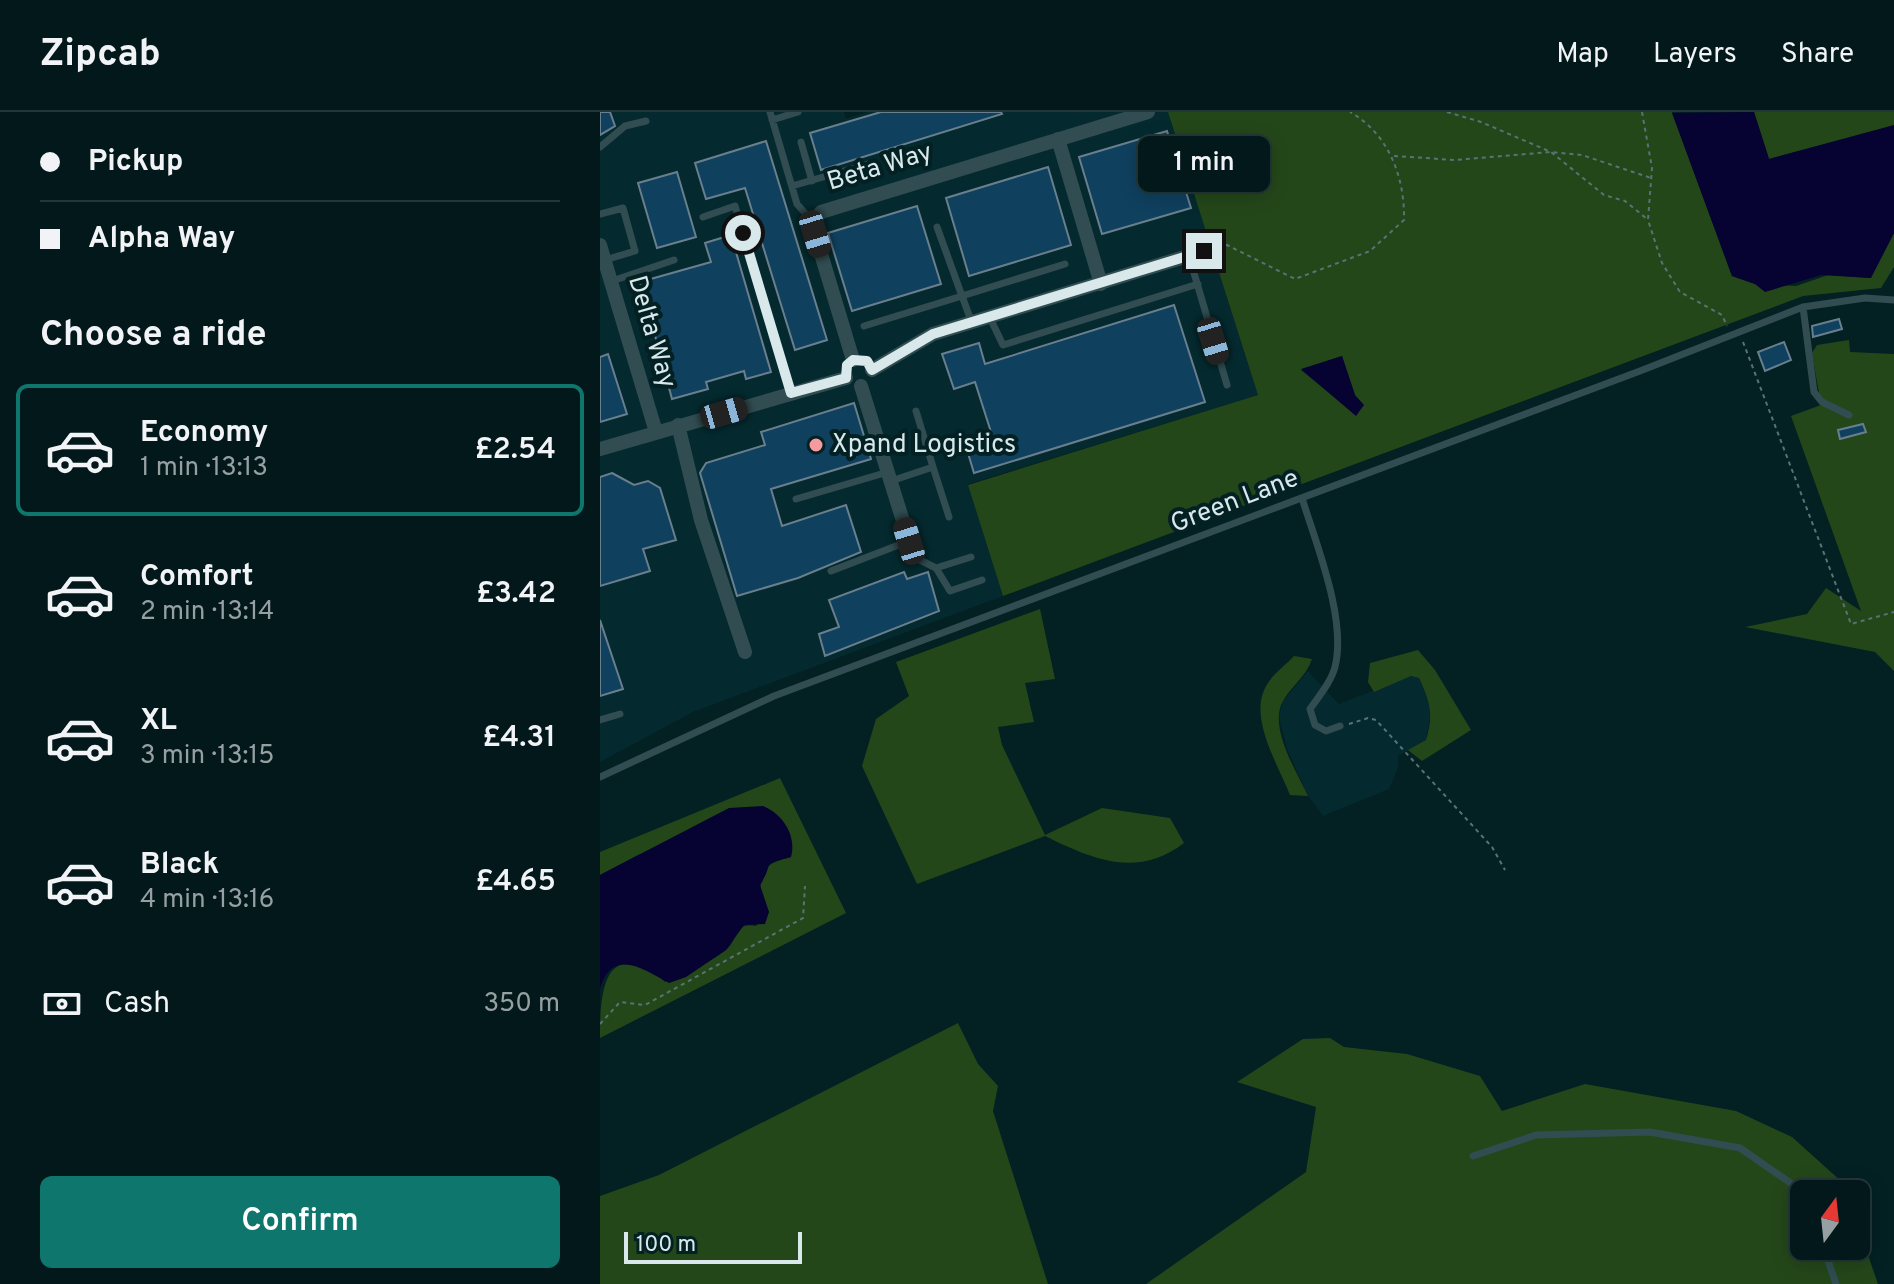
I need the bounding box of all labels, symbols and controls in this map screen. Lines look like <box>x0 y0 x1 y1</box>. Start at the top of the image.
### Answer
text: Zipcab <box>40 31 161 80</box>
text: Map <box>1556 37 1609 73</box>
text: Layers <box>1653 37 1737 73</box>
text: Share <box>1781 37 1854 73</box>
callout: 1 min <box>1138 135 1270 191</box>
street label: Beta Way <box>823 136 937 200</box>
text: Pickup <box>88 144 183 181</box>
text: 1 min <box>1173 147 1235 180</box>
car <box>797 208 833 260</box>
route start <box>725 215 761 251</box>
text: Alpha Way <box>88 221 235 258</box>
route end <box>1186 233 1222 269</box>
street label: Delta Way <box>619 272 683 392</box>
text: Choose a ride <box>40 313 266 359</box>
car <box>1195 315 1231 367</box>
car <box>698 395 750 431</box>
icon: car <box>44 414 116 486</box>
text: Economy <box>140 415 268 452</box>
place label: Xpand Logistics <box>832 429 1016 462</box>
text: £2.54 <box>474 432 556 469</box>
marker: Xpand Logistics <box>807 436 825 454</box>
text: 1 min · 13:13 <box>140 452 268 485</box>
street label: Green Lane <box>1166 463 1304 541</box>
car <box>891 515 927 567</box>
icon: car <box>44 558 116 630</box>
text: Comfort <box>140 559 253 596</box>
text: £3.42 <box>476 576 556 613</box>
text: 2 min · 13:14 <box>140 596 274 629</box>
icon: car <box>44 702 116 774</box>
text: XL <box>140 703 177 740</box>
text: £4.31 <box>482 720 556 757</box>
text: 3 min · 13:15 <box>140 740 274 773</box>
icon: car <box>44 846 116 918</box>
text: Black <box>140 847 219 884</box>
text: £4.65 <box>475 864 556 901</box>
text: 4 min · 13:16 <box>140 884 274 917</box>
icon: cash <box>40 982 84 1026</box>
text: Cash <box>104 986 170 1023</box>
text: 350 m <box>483 988 560 1021</box>
button: Confirm <box>40 1176 560 1268</box>
north arrow <box>1790 1180 1870 1260</box>
map controls <box>1790 1180 1870 1260</box>
scale bar <box>624 1228 802 1264</box>
text: 100 m <box>636 1232 696 1259</box>

